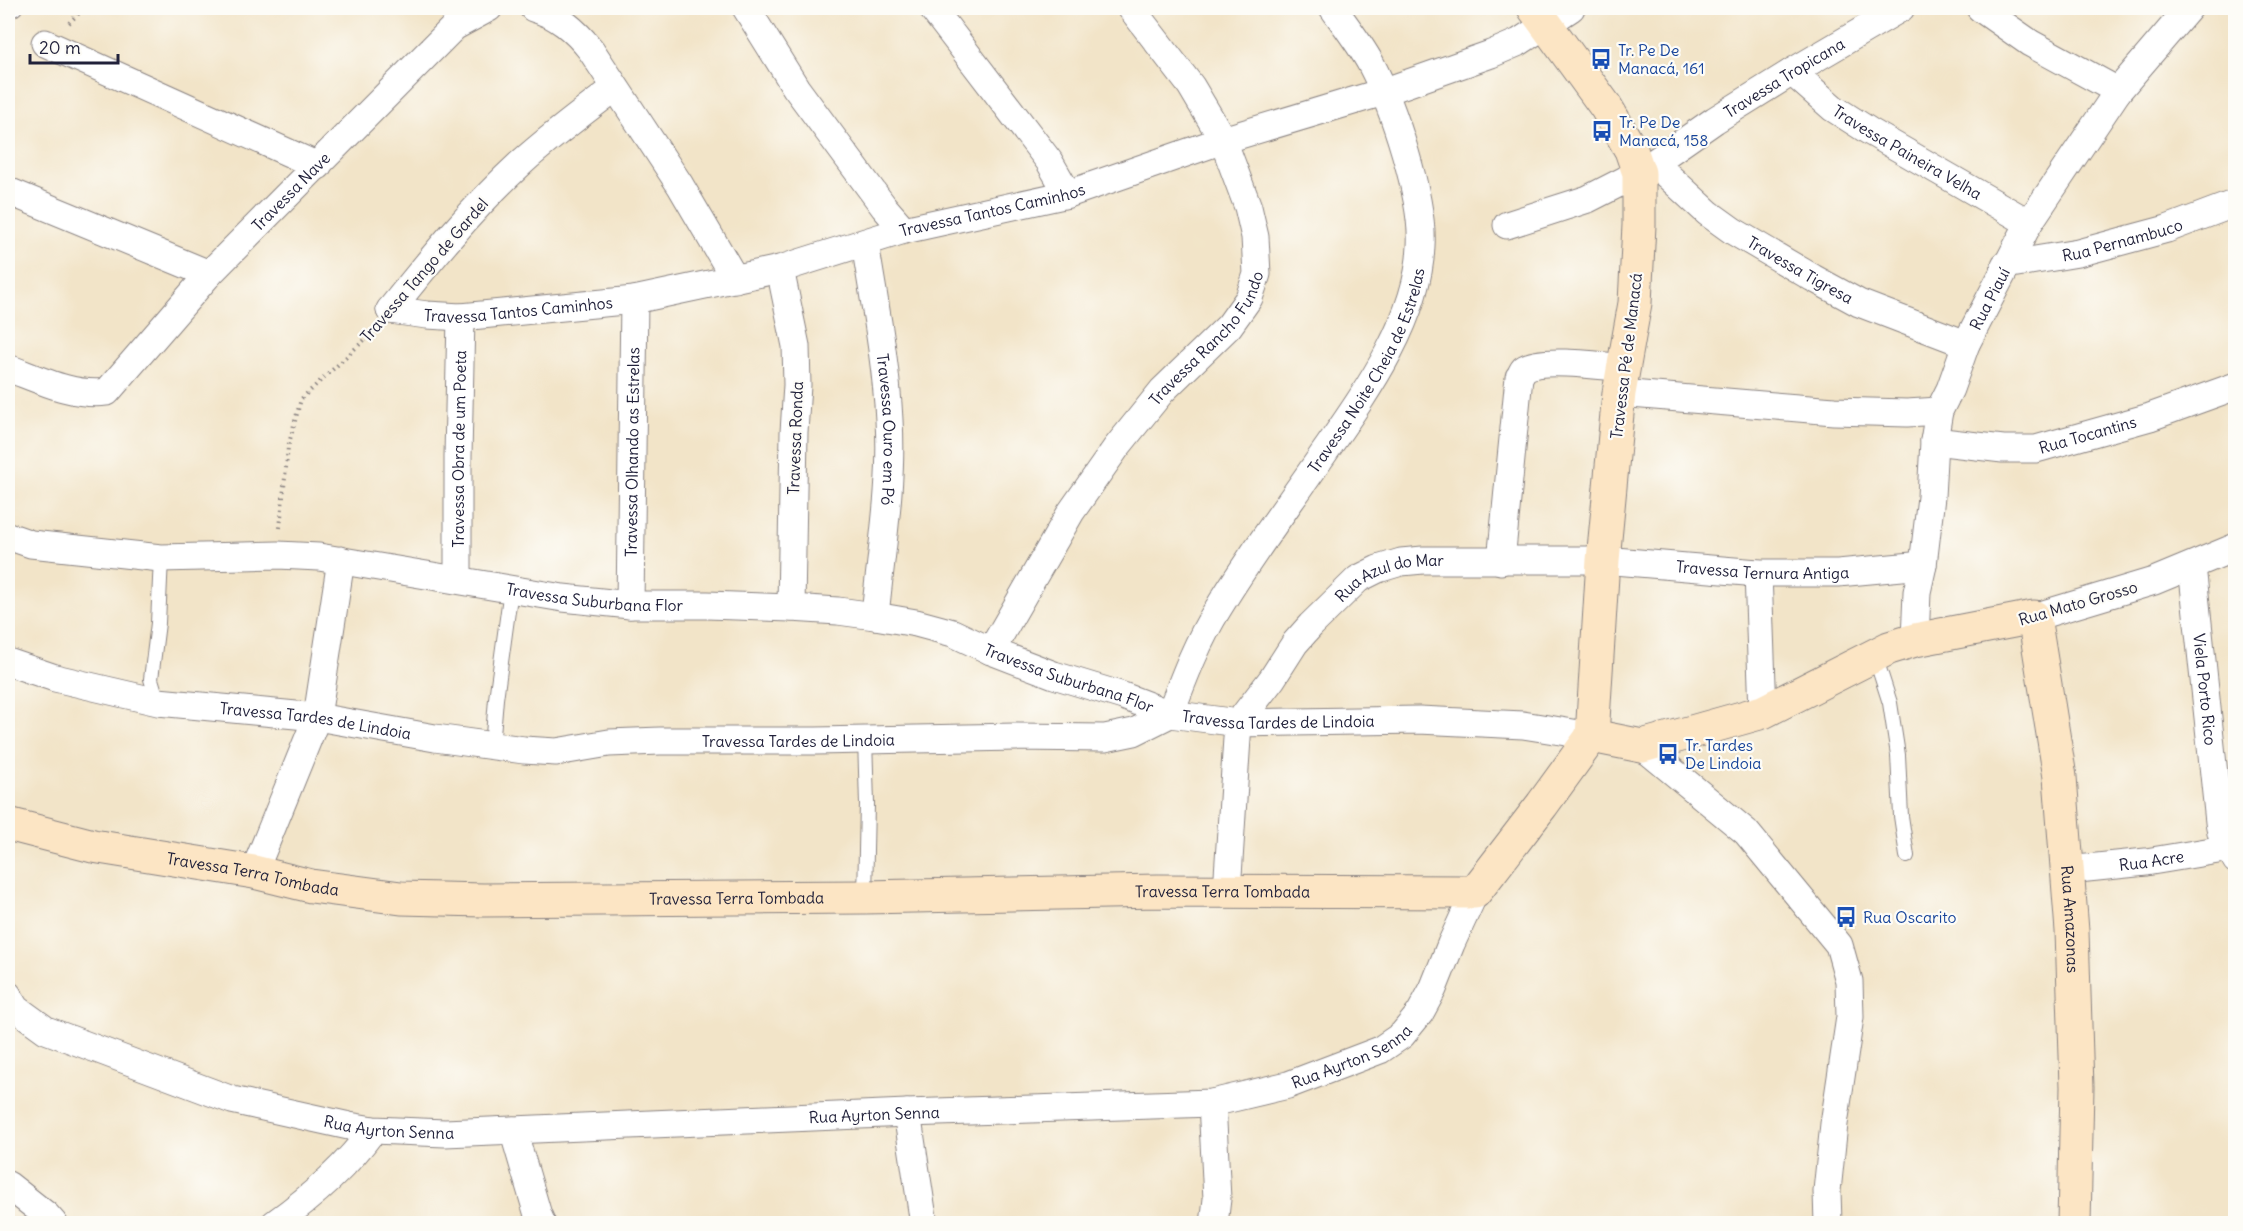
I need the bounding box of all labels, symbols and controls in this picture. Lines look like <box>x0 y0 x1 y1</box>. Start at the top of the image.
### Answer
scale bar <box>30 27 118 65</box>
street label: Travessa Tropicana <box>1720 33 1848 122</box>
text: 20 m <box>39 36 81 59</box>
place label: Tr. Pe De Manacá, 161 <box>1618 40 1705 78</box>
bus stop icon: Tr. Pe De Manacá, 161 <box>1589 47 1613 71</box>
street label: Travessa Paineira Velha <box>1829 100 1985 204</box>
place label: Tr. Pe De Manacá, 158 <box>1619 112 1708 150</box>
bus stop icon: Tr. Pe De Manacá, 158 <box>1590 119 1614 143</box>
street label: Travessa Nave <box>247 148 334 235</box>
street label: Travessa Tantos Caminhos <box>897 179 1088 241</box>
street label: Travessa Tango de Gardel <box>356 194 492 346</box>
street label: Rua Pernambuco <box>2061 214 2185 265</box>
street label: Travessa Tigresa <box>1744 232 1857 308</box>
street label: Rua Piauí <box>1965 264 2014 333</box>
street label: Travessa Noite Cheia de Estrelas <box>1303 266 1429 477</box>
street label: Travessa Rancho Fundo <box>1145 268 1267 409</box>
street label: Travessa Pé de Manacá <box>1606 272 1646 440</box>
street label: Travessa Tantos Caminhos <box>423 292 614 327</box>
street label: Travessa Olhando as Estrelas <box>621 347 643 557</box>
street label: Travessa Obra de um Poeta <box>448 350 470 548</box>
street label: Travessa Ouro em Pó <box>873 352 900 506</box>
street label: Travessa Ronda <box>783 381 807 495</box>
street label: Rua Tocantins <box>2036 411 2139 458</box>
street label: Rua Azul do Mar <box>1331 550 1444 606</box>
street label: Travessa Ternura Antiga <box>1675 556 1850 583</box>
street label: Rua Mato Grosso <box>2016 576 2140 630</box>
street label: Travessa Suburbana Flor <box>504 579 684 615</box>
street label: Viela Porto Rico <box>2189 632 2221 746</box>
street label: Travessa Suburbana Flor <box>981 639 1157 717</box>
street label: Travessa Tardes de Lindoia <box>219 698 413 744</box>
street label: Travessa Tardes de Lindoia <box>1181 706 1375 733</box>
street label: Travessa Tardes de Lindoia <box>702 729 895 751</box>
place label: Tr. Tardes De Lindoia <box>1685 735 1761 773</box>
bus stop icon: Tr. Tardes De Lindoia <box>1656 742 1680 766</box>
street label: Rua Acre <box>2118 846 2185 875</box>
street label: Travessa Terra Tombada <box>165 848 340 900</box>
street label: Rua Amazonas <box>2057 864 2083 973</box>
street label: Travessa Terra Tombada <box>1135 881 1310 901</box>
street label: Travessa Terra Tombada <box>649 887 824 909</box>
bus stop icon: Rua Oscarito <box>1834 905 1858 929</box>
place label: Rua Oscarito <box>1863 907 1957 927</box>
street label: Rua Ayrton Senna <box>1289 1021 1416 1093</box>
street label: Rua Ayrton Senna <box>808 1102 940 1127</box>
street label: Rua Ayrton Senna <box>322 1111 454 1143</box>

